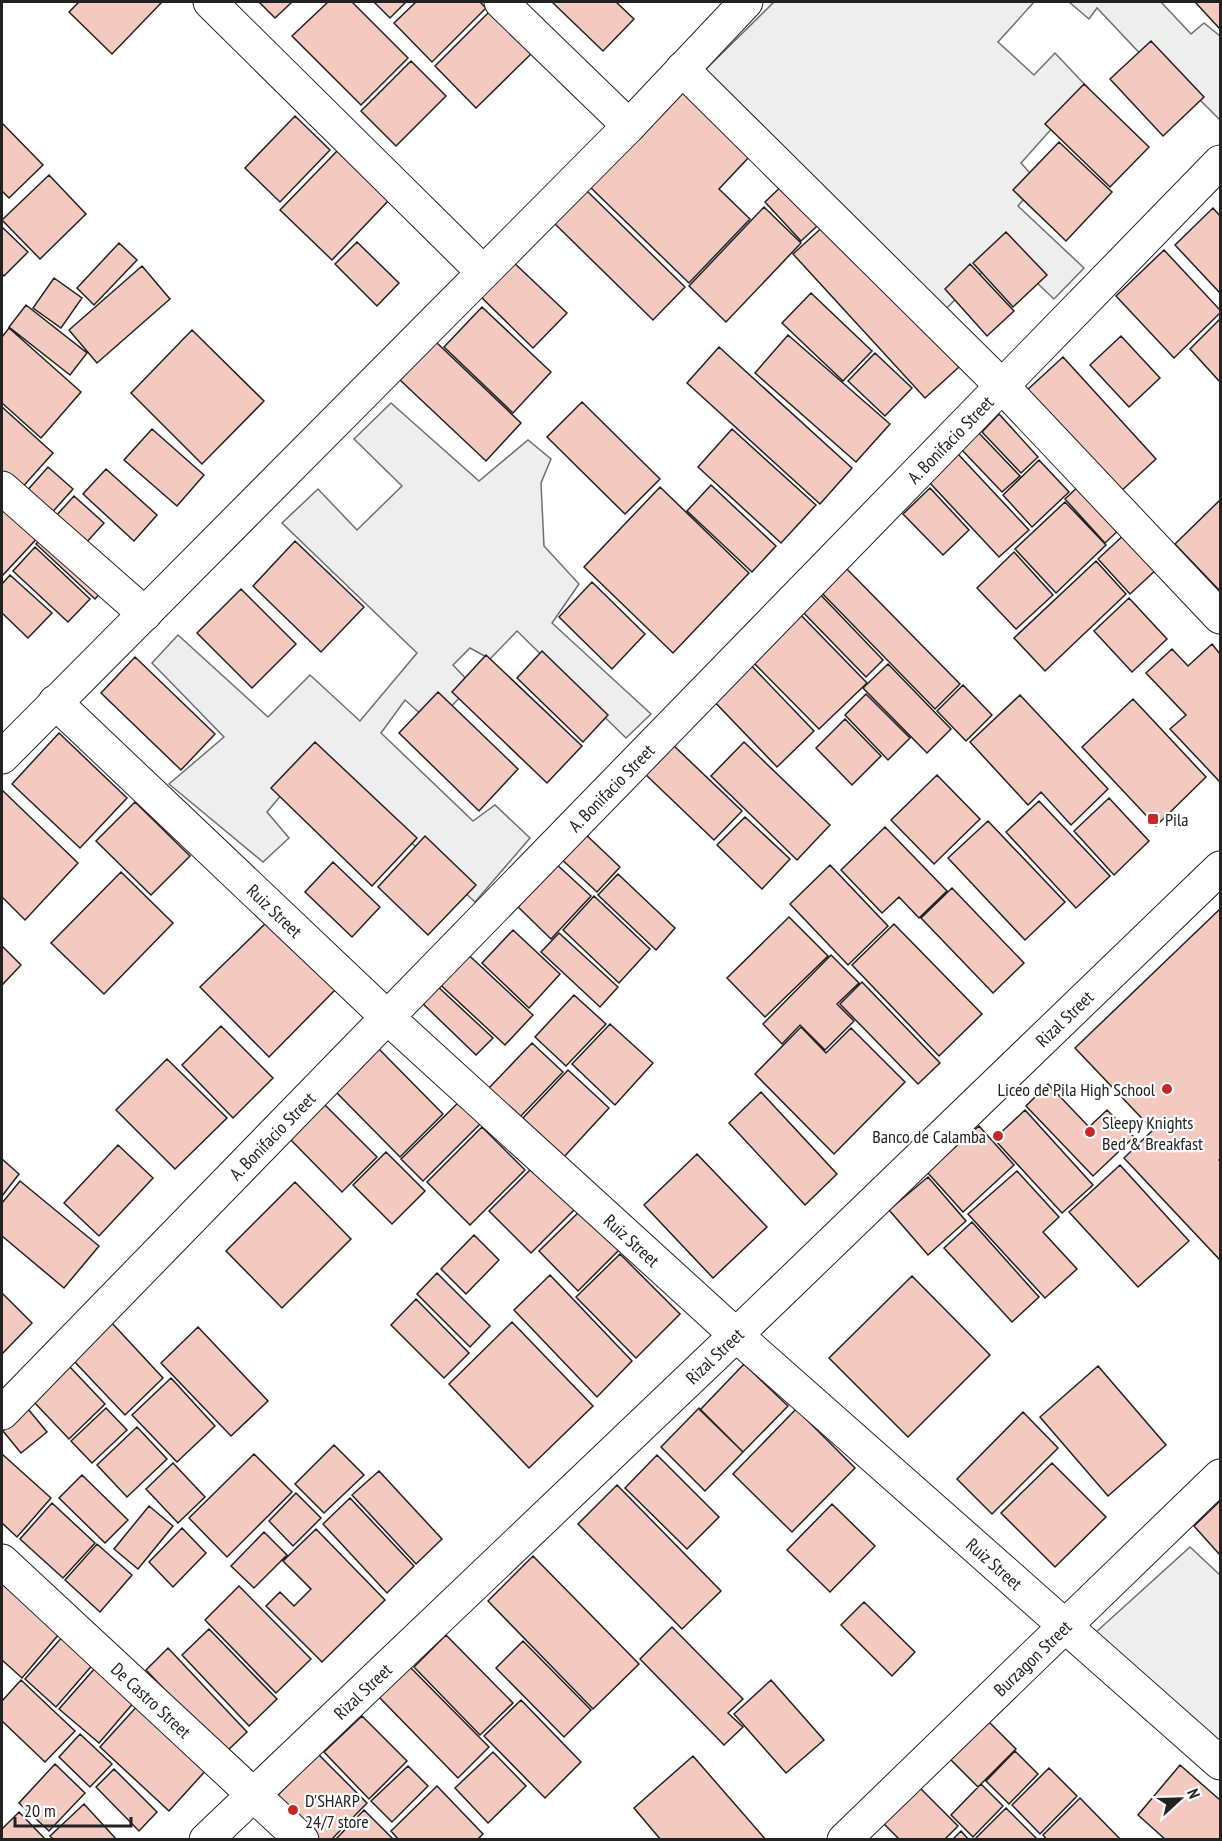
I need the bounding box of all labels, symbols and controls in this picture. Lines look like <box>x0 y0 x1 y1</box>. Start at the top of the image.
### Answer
street label: A. Bonifacio Street <box>902 390 998 488</box>
street label: A. Bonifacio Street <box>563 739 659 836</box>
place label: Pila <box>1165 808 1188 831</box>
marker: Pila <box>1146 812 1160 826</box>
street label: Ruiz Street <box>242 879 307 942</box>
street label: Rizal Street <box>1030 985 1098 1052</box>
place label: Liceo de Pila High School <box>998 1078 1156 1101</box>
marker: Liceo de Pila High School <box>1160 1082 1174 1096</box>
street label: A. Bonifacio Street <box>224 1087 320 1185</box>
place label: Sleepy Knights Bed & Breakfast <box>1102 1111 1203 1155</box>
place label: Banco de Calamba <box>872 1125 986 1148</box>
marker: Sleepy Knights Bed & Breakfast <box>1083 1125 1097 1139</box>
marker: Banco de Calamba <box>991 1129 1005 1143</box>
street label: Ruiz Street <box>599 1209 665 1271</box>
street label: Rizal Street <box>680 1323 748 1389</box>
street label: Ruiz Street <box>962 1533 1028 1595</box>
street label: Burzagon Street <box>988 1615 1076 1701</box>
street label: De Castro Street <box>107 1657 196 1743</box>
street label: Rizal Street <box>329 1658 396 1724</box>
north arrow <box>1150 1769 1210 1829</box>
text: N <box>1183 1786 1205 1801</box>
place label: D'SHARP 24/7 store <box>305 1789 369 1833</box>
scale bar <box>15 1790 130 1828</box>
text: 20 m <box>24 1799 56 1822</box>
marker: D'SHARP 24/7 store <box>286 1803 300 1817</box>

